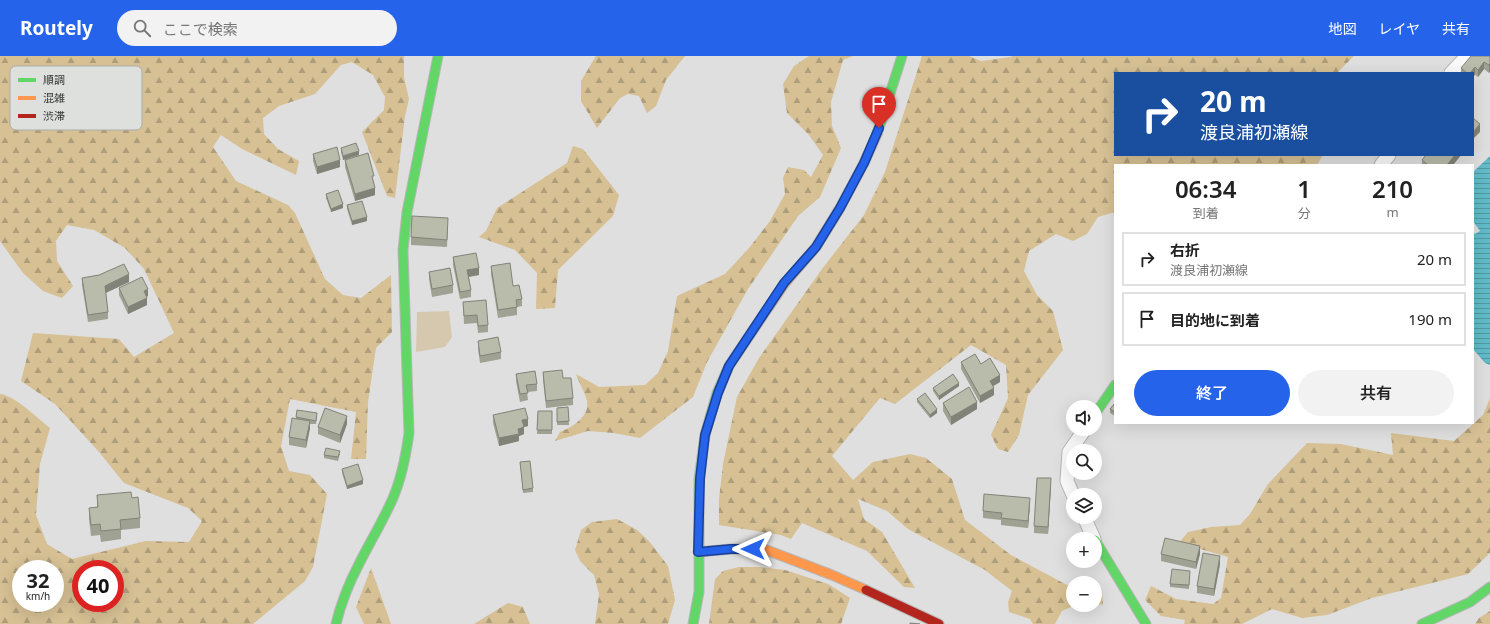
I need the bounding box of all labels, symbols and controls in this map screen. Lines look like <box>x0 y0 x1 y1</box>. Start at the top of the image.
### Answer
search box <box>117 10 397 46</box>
text: Routely <box>20 15 93 41</box>
icon: search <box>131 17 153 39</box>
text: ここで検索 <box>163 19 238 39</box>
text: 地図 <box>1328 19 1356 38</box>
text: レイヤ <box>1378 19 1420 38</box>
text: 共有 <box>1442 19 1470 38</box>
legend <box>10 66 142 130</box>
text: 順調 <box>43 72 65 87</box>
text: 20 m <box>1200 82 1267 120</box>
pin <box>862 87 896 128</box>
icon: right <box>1134 88 1186 140</box>
text: 混雑 <box>43 90 65 105</box>
icon: arrive <box>868 93 890 115</box>
text: 渋滞 <box>43 108 65 123</box>
text: 渡良浦初瀬線 <box>1200 120 1308 144</box>
text: 06:34 <box>1175 172 1236 205</box>
text: 1 <box>1297 172 1311 205</box>
text: 210 <box>1372 172 1413 205</box>
text: m <box>1386 203 1399 221</box>
text: 到着 <box>1193 204 1219 222</box>
text: 分 <box>1298 204 1311 222</box>
text: 右折 <box>1170 240 1200 260</box>
icon: right <box>1136 248 1158 270</box>
text: 20 m <box>1417 249 1452 269</box>
text: 渡良浦初瀬線 <box>1170 261 1248 279</box>
icon: arrive <box>1136 308 1158 330</box>
text: 190 m <box>1408 309 1452 329</box>
text: 目的地に到着 <box>1170 310 1260 330</box>
button: 終了 <box>1134 370 1290 416</box>
button: 共有 <box>1298 370 1454 416</box>
map controls <box>1066 400 1102 612</box>
button: sound <box>1066 400 1102 436</box>
button: search <box>1066 444 1102 480</box>
button: layers <box>1066 488 1102 524</box>
position arrow <box>732 528 774 570</box>
button: + <box>1066 532 1102 568</box>
speed limit sign: 40 <box>72 560 124 612</box>
text: 32 <box>27 567 49 594</box>
button: − <box>1066 576 1102 612</box>
text: km/h <box>26 589 50 603</box>

